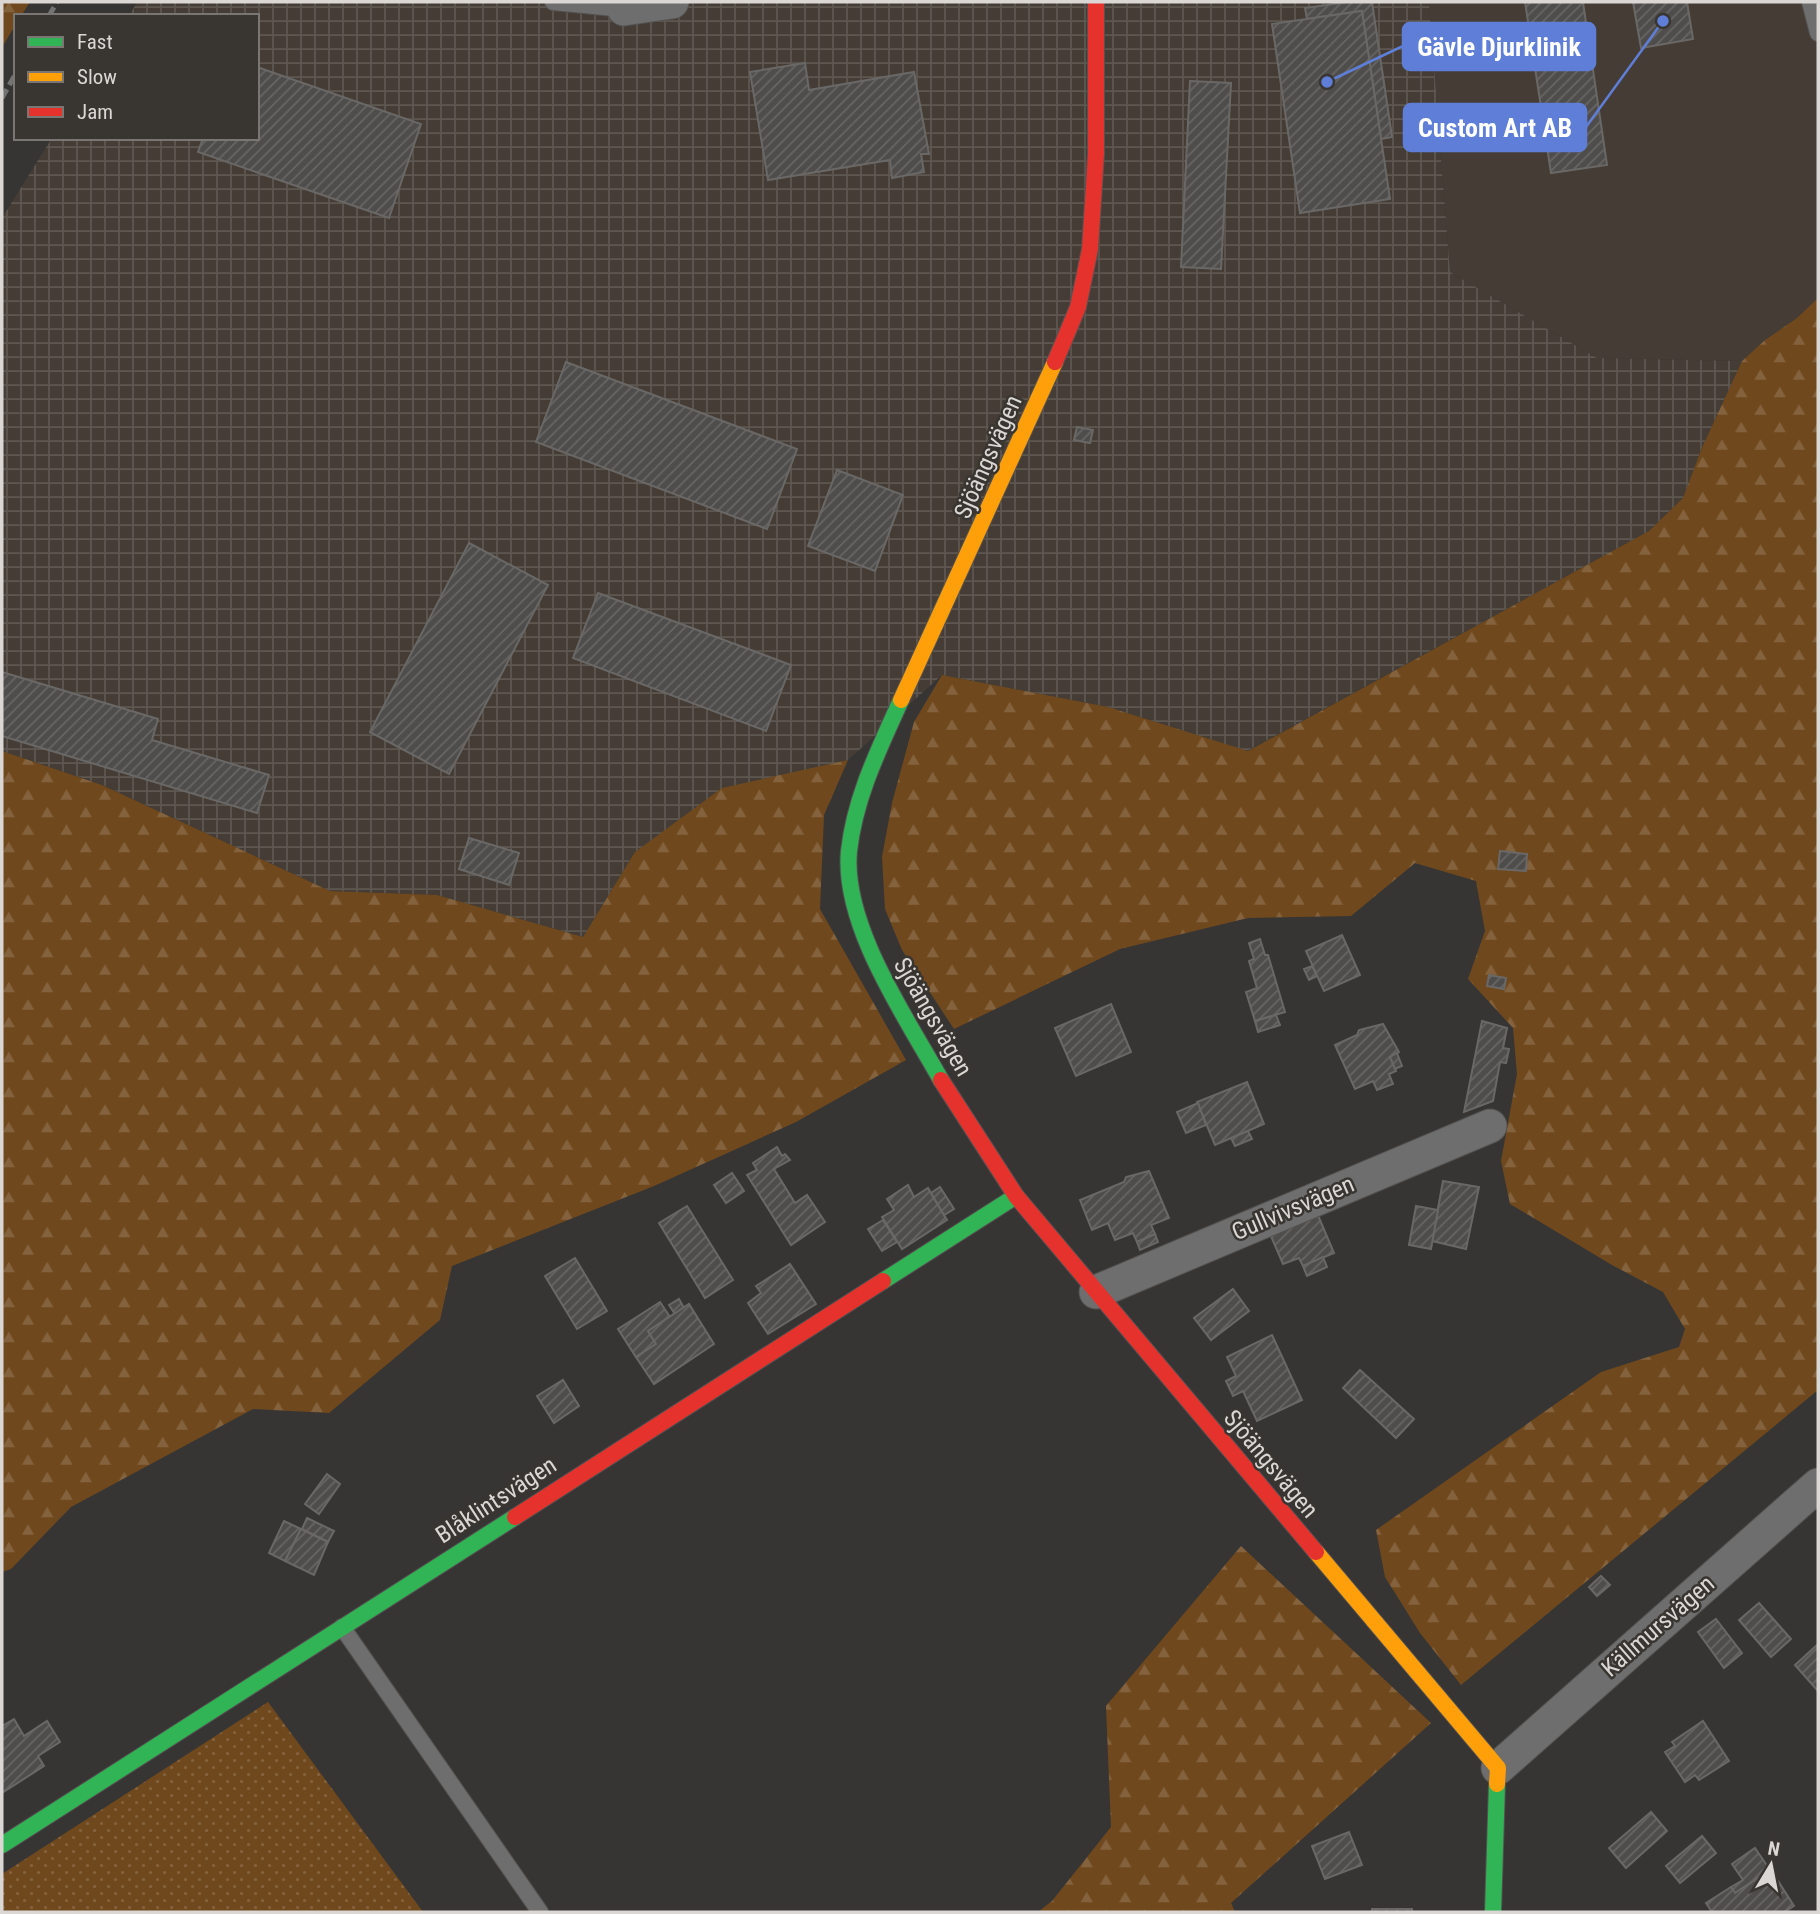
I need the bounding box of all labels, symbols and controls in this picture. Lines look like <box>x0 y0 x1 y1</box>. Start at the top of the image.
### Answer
legend <box>14 14 259 140</box>
callout: Gävle Djurklinik <box>1403 23 1595 70</box>
text: Fast <box>77 30 113 54</box>
text: Gävle Djurklinik <box>1417 32 1581 62</box>
text: Slow <box>77 65 117 89</box>
text: Jam <box>77 100 113 124</box>
callout: Custom Art AB <box>1404 104 1586 151</box>
text: Custom Art AB <box>1418 113 1572 143</box>
street label: Sjöängsvägen <box>948 391 1028 523</box>
street label: Sjöängsvägen <box>888 953 978 1081</box>
street label: Gullvivsvägen <box>1228 1170 1358 1246</box>
street label: Sjöängsvägen <box>1218 1404 1324 1524</box>
street label: Blåklintsvägen <box>431 1451 561 1549</box>
street label: Källmursvägen <box>1596 1570 1720 1682</box>
north arrow <box>1736 1830 1806 1900</box>
text: N <box>1766 1836 1782 1861</box>

